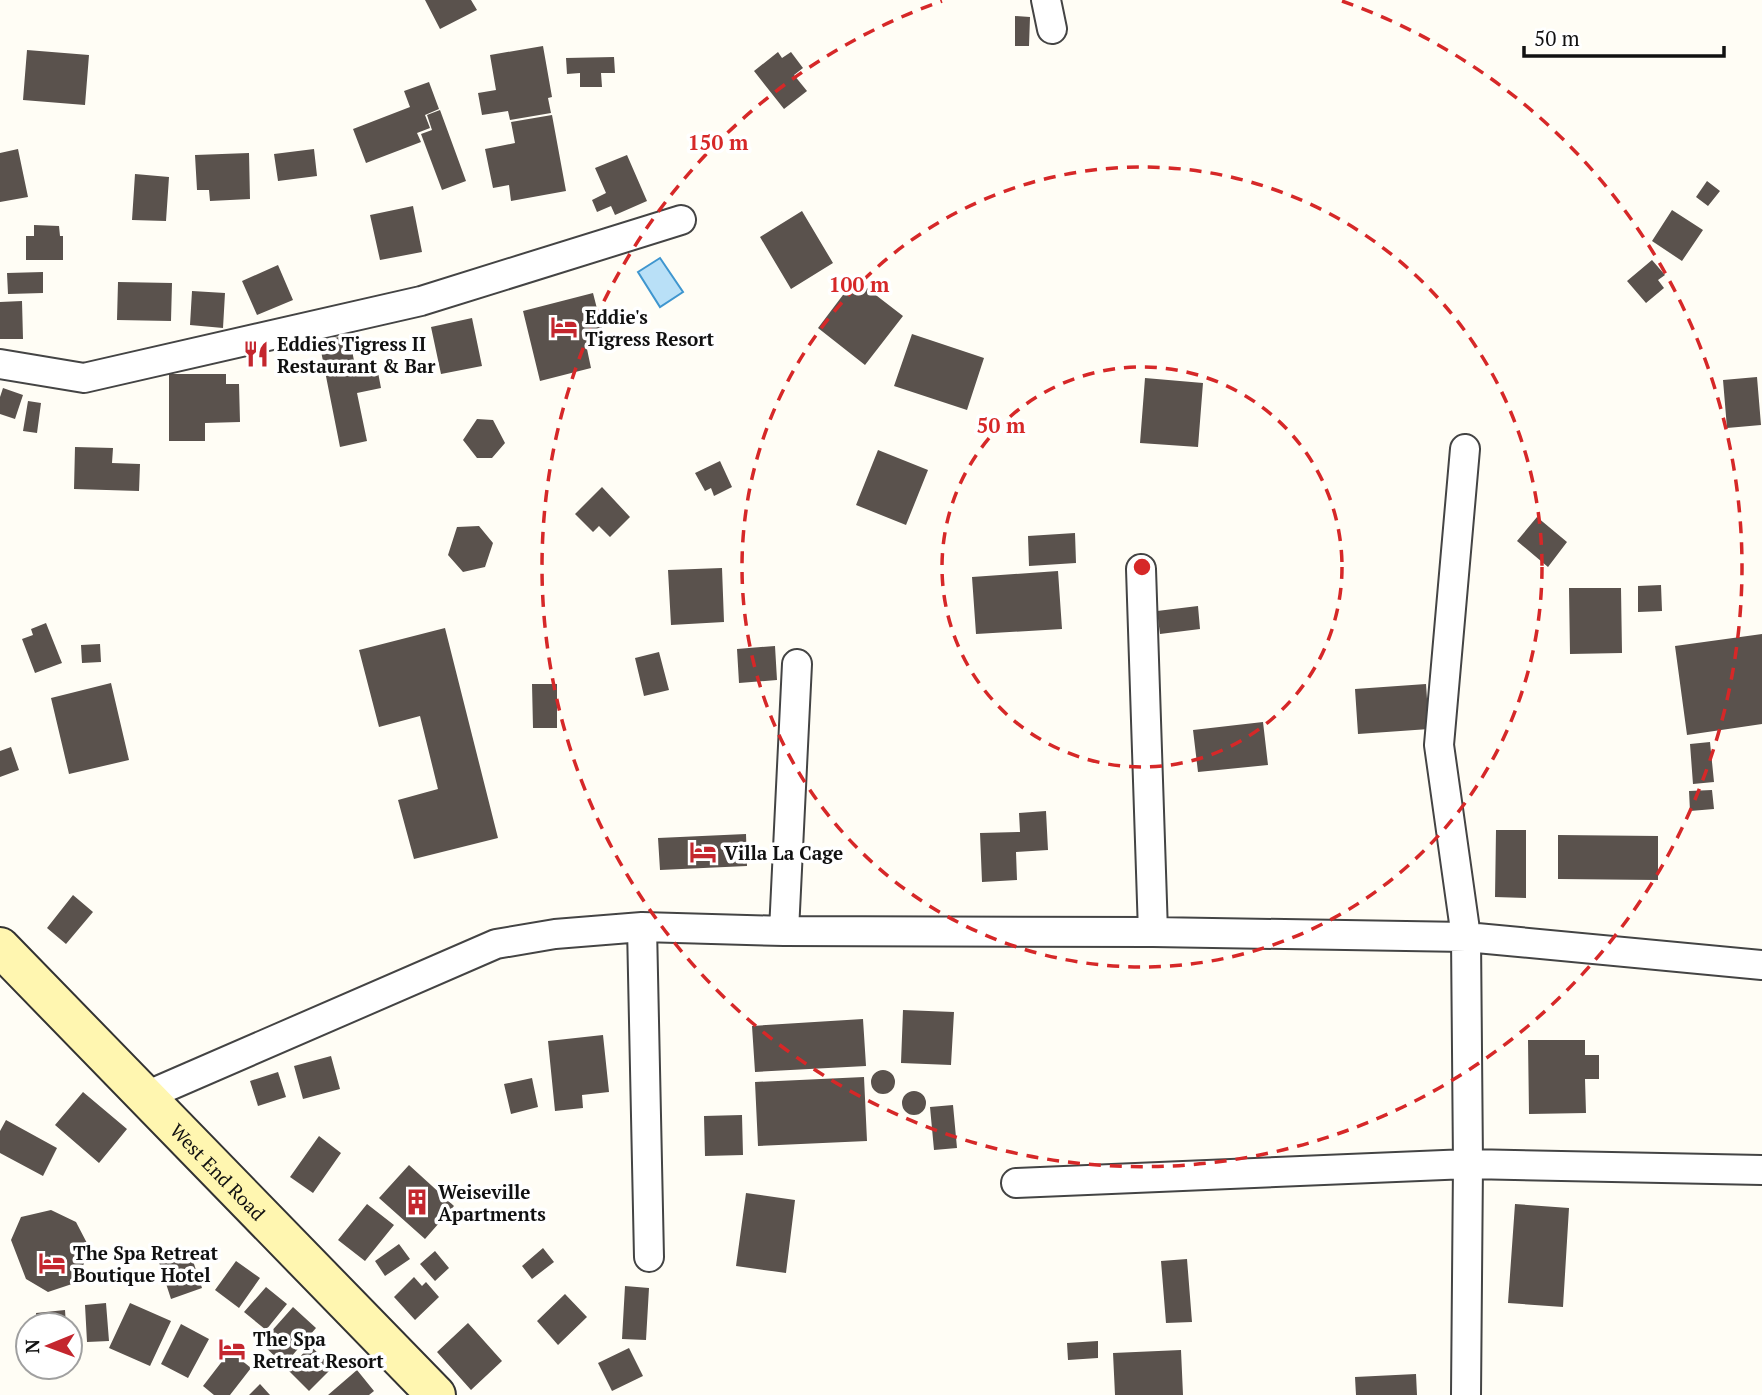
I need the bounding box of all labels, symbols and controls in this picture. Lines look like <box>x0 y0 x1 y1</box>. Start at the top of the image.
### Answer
scale bar <box>1524 14 1724 58</box>
text: 50 m <box>1534 24 1580 52</box>
text: 150 m <box>688 128 749 156</box>
text: 100 m <box>829 270 890 298</box>
place label: Eddie's Tigress Resort <box>585 304 714 351</box>
hotel icon: Eddie's Tigress Resort <box>549 312 579 342</box>
place label: Eddies Tigress II Restaurant & Bar <box>277 331 436 378</box>
restaurant icon: Eddies Tigress II Restaurant & Bar <box>241 339 271 369</box>
text: 50 m <box>977 411 1026 439</box>
centre of rings <box>1130 555 1154 579</box>
hotel icon: Villa La Cage <box>688 837 718 867</box>
place label: Villa La Cage <box>724 840 843 865</box>
street label: West End Road <box>165 1117 271 1225</box>
place label: Weiseville Apartments <box>438 1179 546 1226</box>
building icon: Weiseville Apartments <box>402 1187 432 1217</box>
place label: The Spa Retreat Boutique Hotel <box>73 1240 219 1287</box>
hotel icon: The Spa Retreat Boutique Hotel <box>37 1248 67 1278</box>
north arrow <box>14 1311 84 1381</box>
place label: The Spa Retreat Resort <box>253 1326 384 1373</box>
hotel icon: The Spa Retreat Resort <box>217 1334 247 1364</box>
text: N <box>19 1338 44 1354</box>

